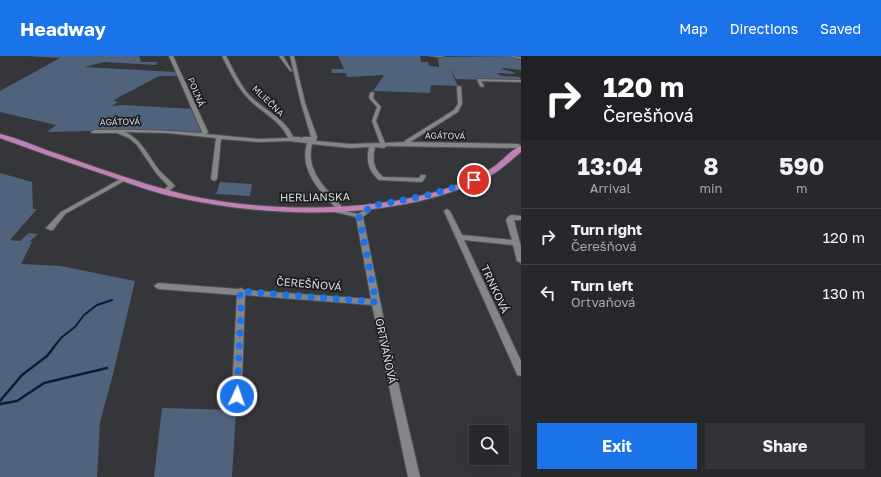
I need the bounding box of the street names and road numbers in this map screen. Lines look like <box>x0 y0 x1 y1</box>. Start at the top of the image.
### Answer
street label: POĽNÁ <box>185 76 207 108</box>
street label: MLIEČNA <box>250 83 287 119</box>
street label: AGÁTOVÁ <box>100 116 140 127</box>
street label: AGÁTOVÁ <box>425 130 465 141</box>
street label: HERLIANSKA <box>280 189 351 204</box>
street label: TRNKOVÁ <box>479 263 513 316</box>
street label: ČEREŠŇOVÁ <box>276 274 343 293</box>
street label: ORTVAŇOVÁ <box>373 317 400 385</box>

